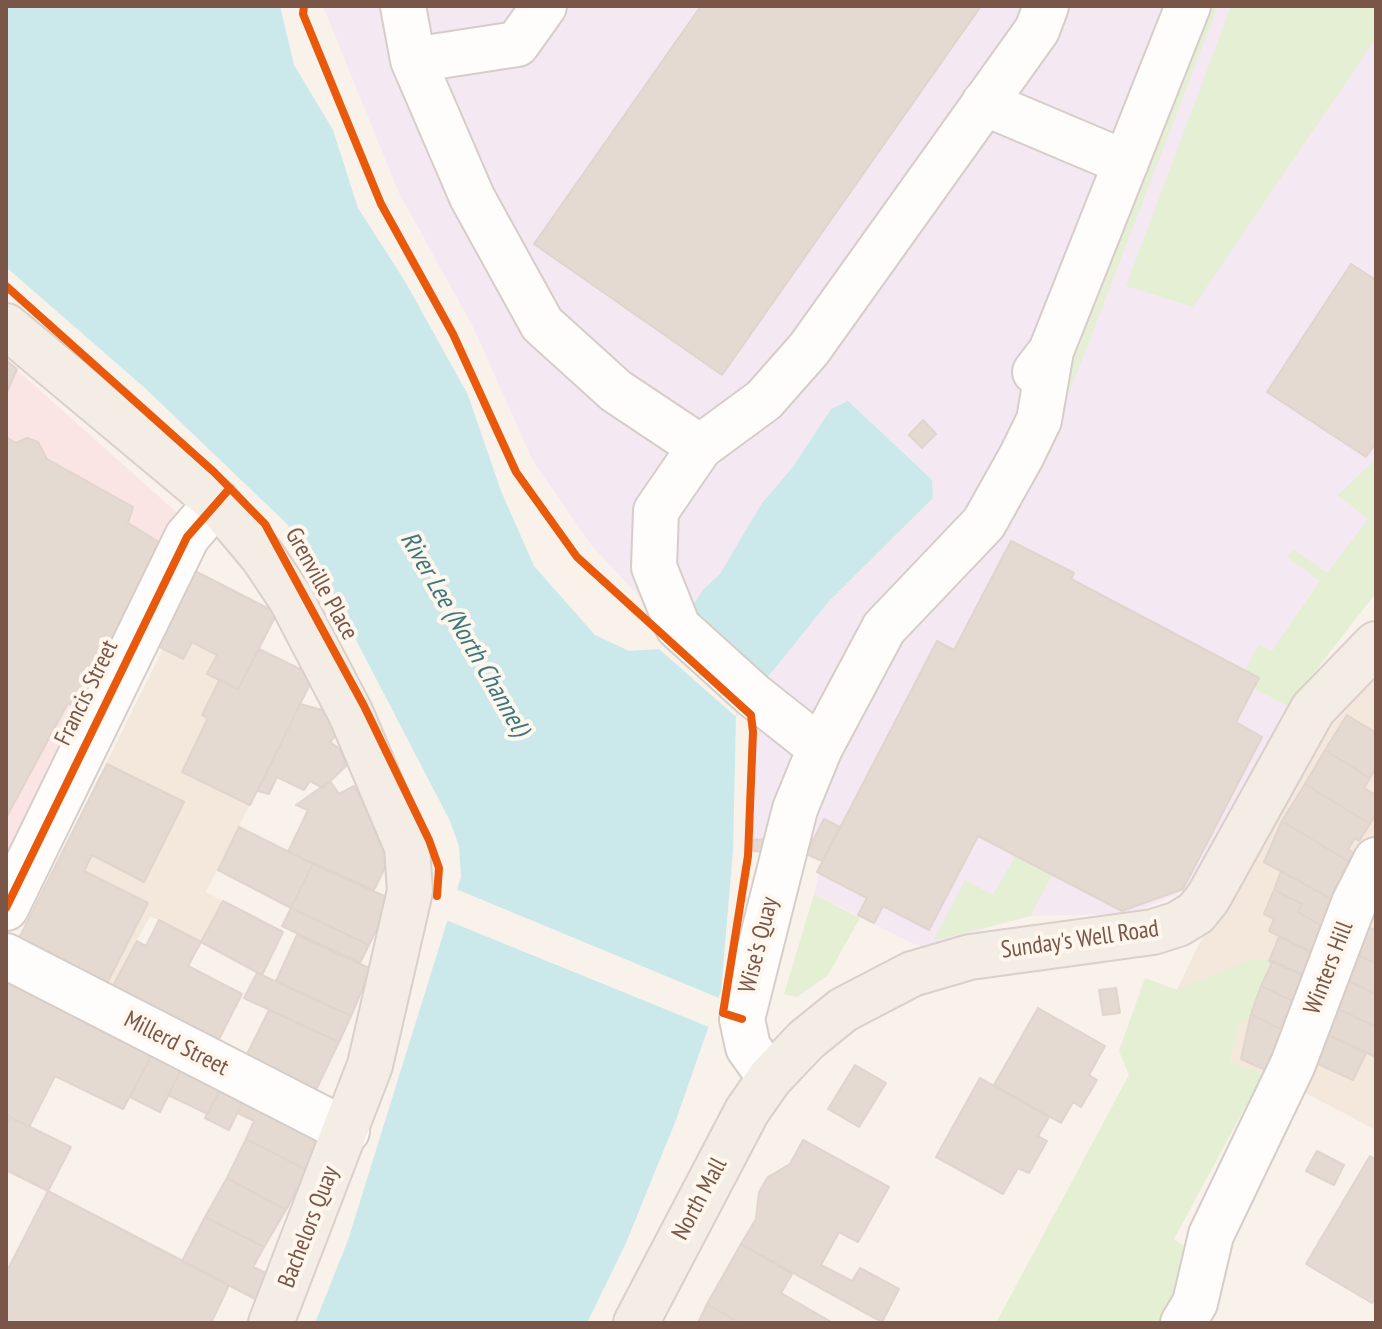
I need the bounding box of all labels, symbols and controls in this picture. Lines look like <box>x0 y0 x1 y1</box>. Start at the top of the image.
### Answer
street label: Grenville Place <box>278 523 364 645</box>
water label: River Lee (North Channel) <box>393 526 535 742</box>
street label: Francis Street <box>49 636 125 750</box>
street label: Wise's Quay <box>733 894 785 996</box>
street label: Sunday's Well Road <box>999 915 1161 965</box>
street label: Winters Hill <box>1298 917 1360 1019</box>
street label: Millerd Street <box>119 1005 233 1083</box>
street label: North Mall <box>666 1153 734 1245</box>
street label: Bachelors Quay <box>273 1162 345 1292</box>

